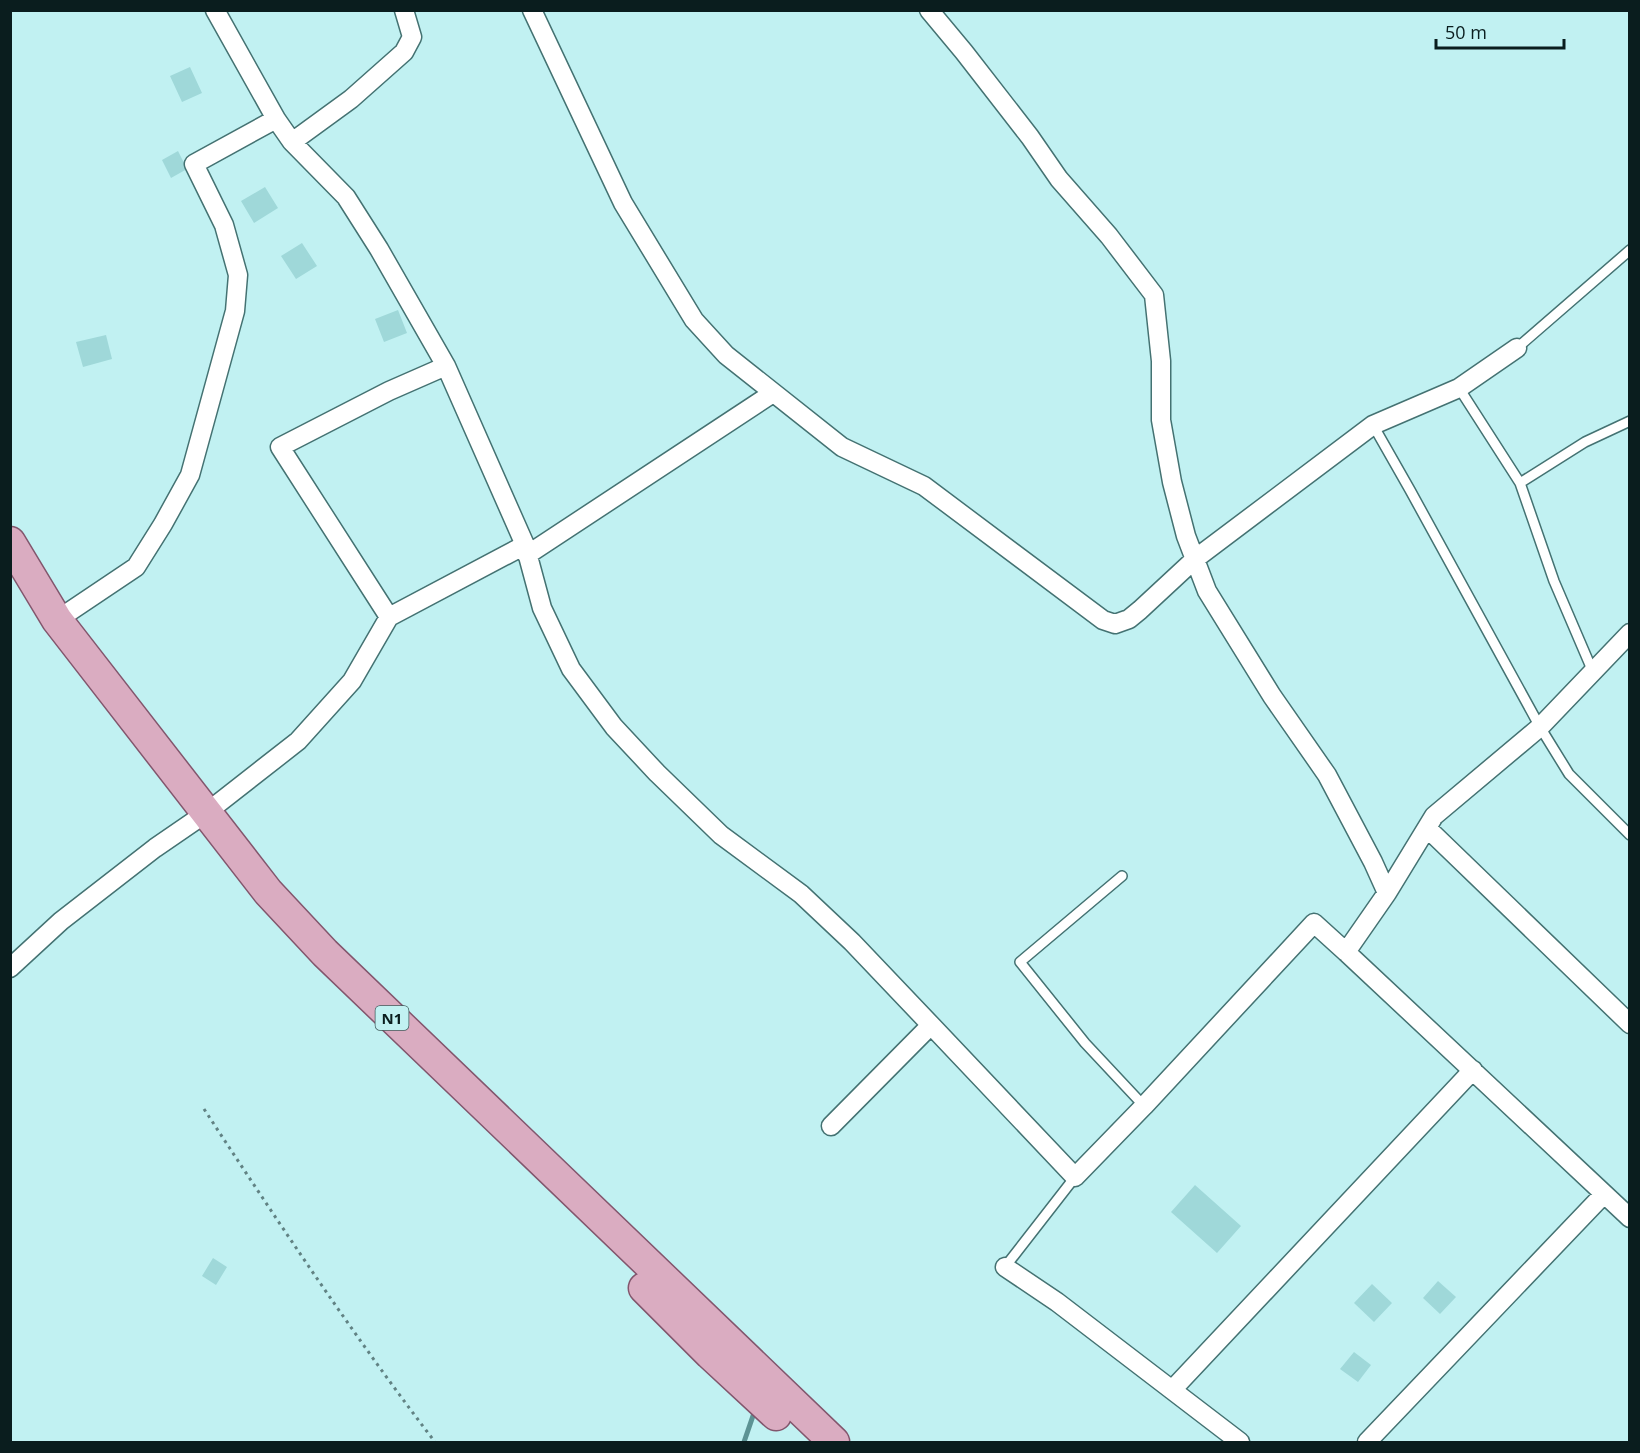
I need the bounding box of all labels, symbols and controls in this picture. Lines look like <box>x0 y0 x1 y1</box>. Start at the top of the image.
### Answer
scale bar <box>1436 12 1564 50</box>
text: 50 m <box>1445 20 1487 44</box>
road number: N1 <box>376 1006 408 1030</box>

